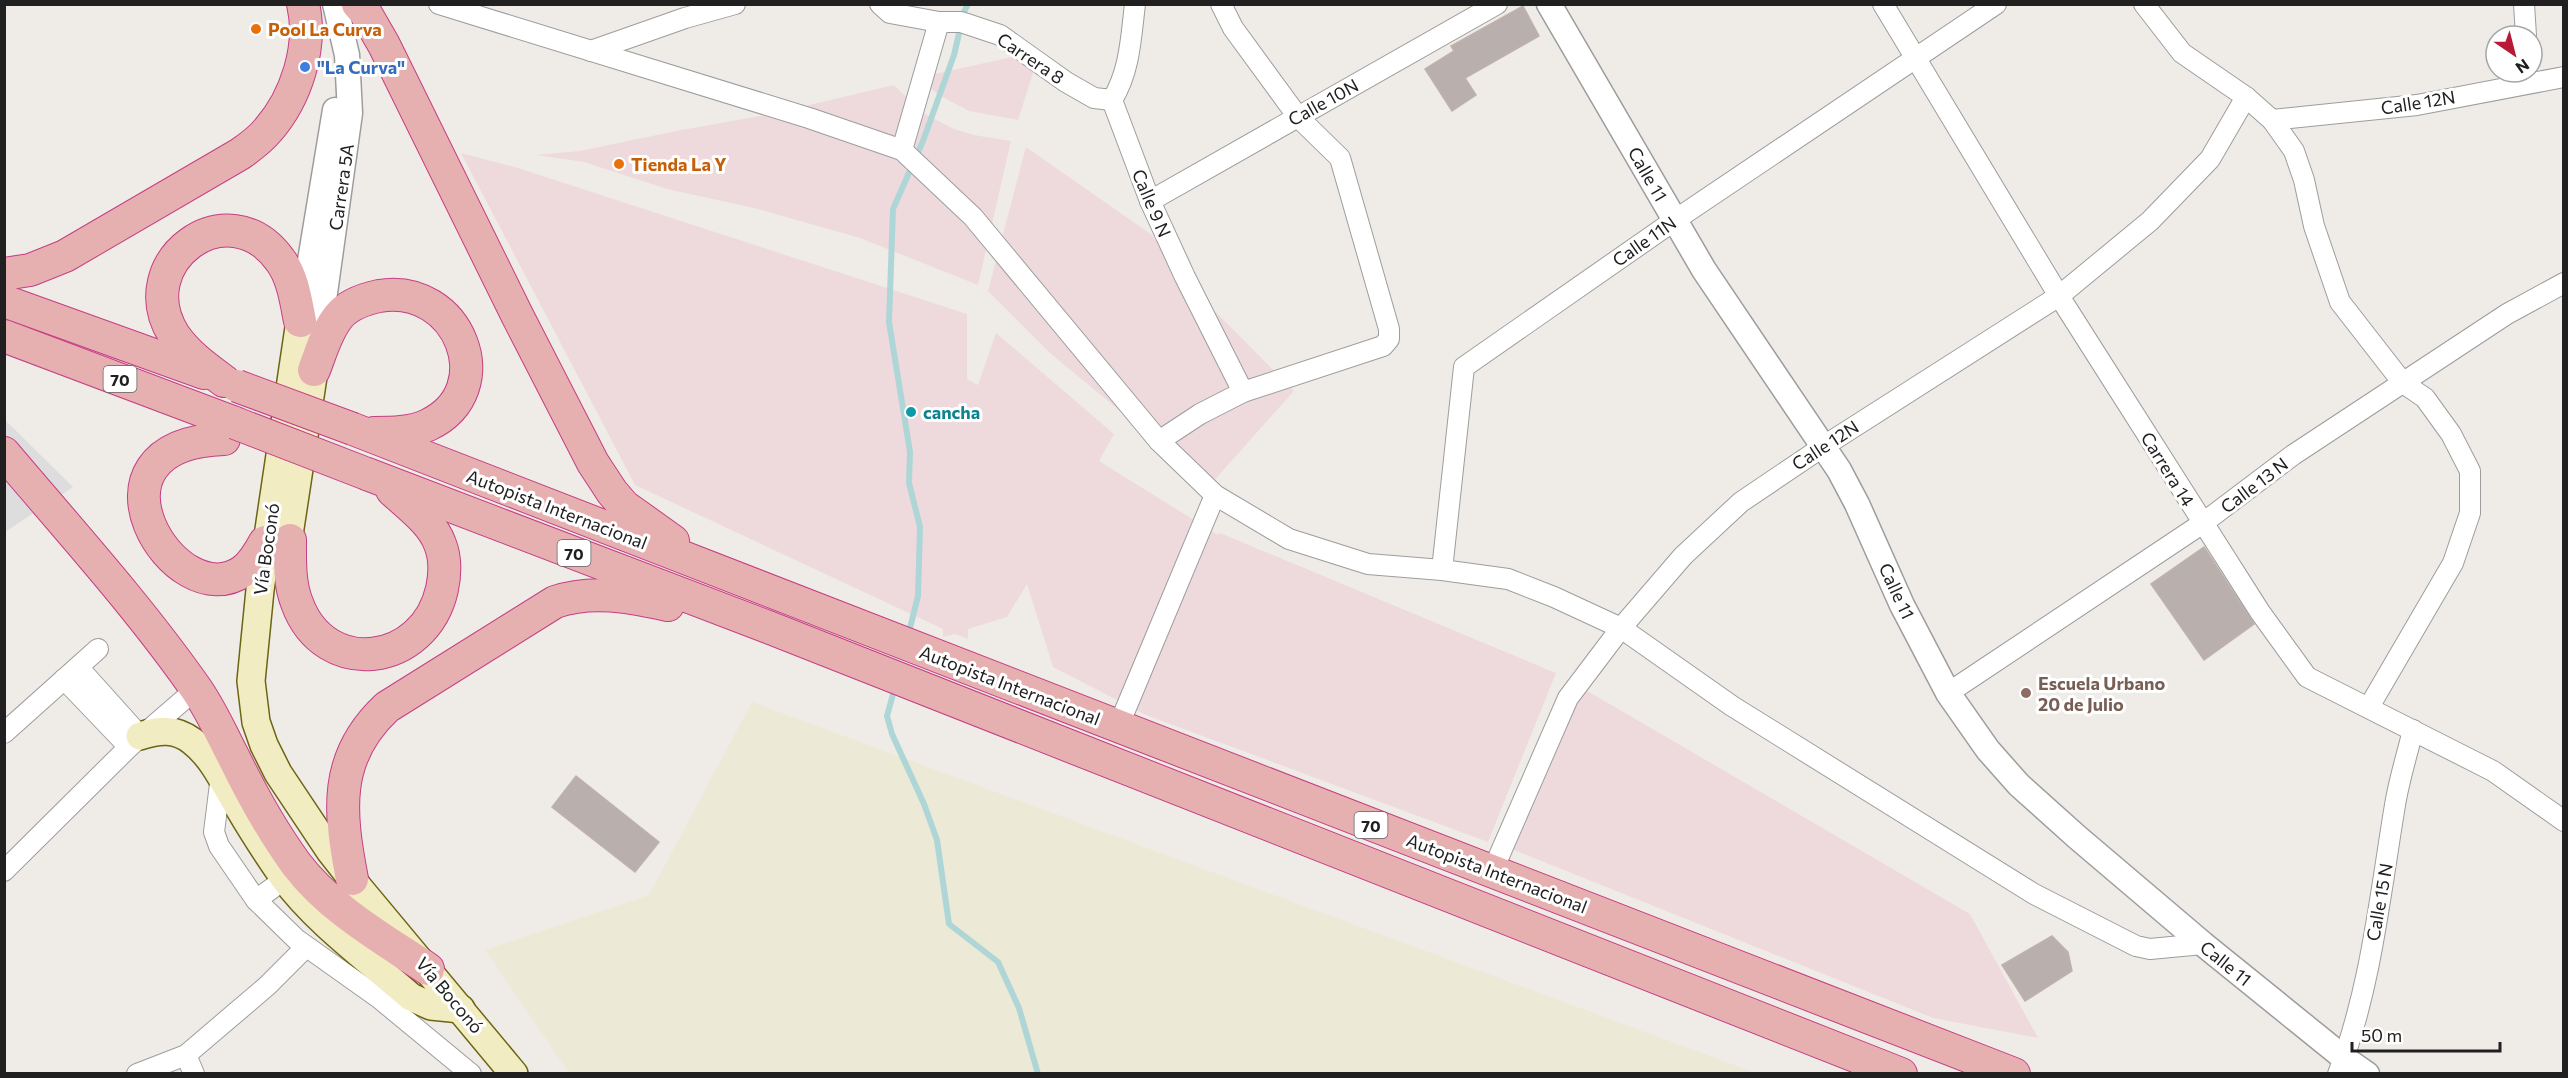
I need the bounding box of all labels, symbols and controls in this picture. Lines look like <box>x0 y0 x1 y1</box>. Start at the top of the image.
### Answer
place label: Pool La Curva <box>268 18 382 40</box>
marker: Pool La Curva <box>249 22 263 36</box>
north arrow <box>2484 24 2544 84</box>
street label: Carrera 8 <box>993 28 1069 88</box>
text: N <box>2513 55 2533 78</box>
place label: "La Curva" <box>317 56 405 78</box>
marker: "La Curva" <box>298 60 312 74</box>
street label: Calle 10N <box>1284 74 1362 130</box>
street label: Calle 12N <box>2379 85 2457 119</box>
street label: Carrera 5A <box>324 142 358 232</box>
street label: Calle 11 <box>1624 143 1672 205</box>
place label: Tienda La Y <box>631 153 727 175</box>
marker: Tienda La Y <box>612 157 626 171</box>
street label: Calle 9 N <box>1128 166 1176 240</box>
street label: Calle 11N <box>1608 211 1680 271</box>
road number: 70 <box>104 366 136 392</box>
place label: cancha <box>923 401 980 423</box>
marker: cancha <box>904 405 918 419</box>
street label: Calle 12N <box>1788 415 1862 475</box>
street label: Carrera 14 <box>2136 428 2200 510</box>
street label: Calle 13 N <box>2216 452 2292 518</box>
street label: Autopista Internacional <box>464 464 650 554</box>
street label: Vía Boconó <box>249 502 283 596</box>
road number: 70 <box>558 540 590 566</box>
street label: Calle 11 <box>1875 560 1919 622</box>
street label: Autopista Internacional <box>917 640 1103 730</box>
place label: Escuela Urbano 20 de Julio <box>2038 672 2165 715</box>
marker: Escuela Urbano 20 de Julio <box>2019 686 2033 700</box>
road number: 70 <box>1354 812 1388 838</box>
street label: Autopista Internacional <box>1404 828 1590 918</box>
street label: Calle 15 N <box>2361 861 2397 943</box>
street label: Calle 11 <box>2196 936 2256 990</box>
street label: Vía Boconó <box>412 952 488 1038</box>
scale bar <box>2352 1015 2500 1053</box>
text: 50 m <box>2361 1024 2402 1046</box>

